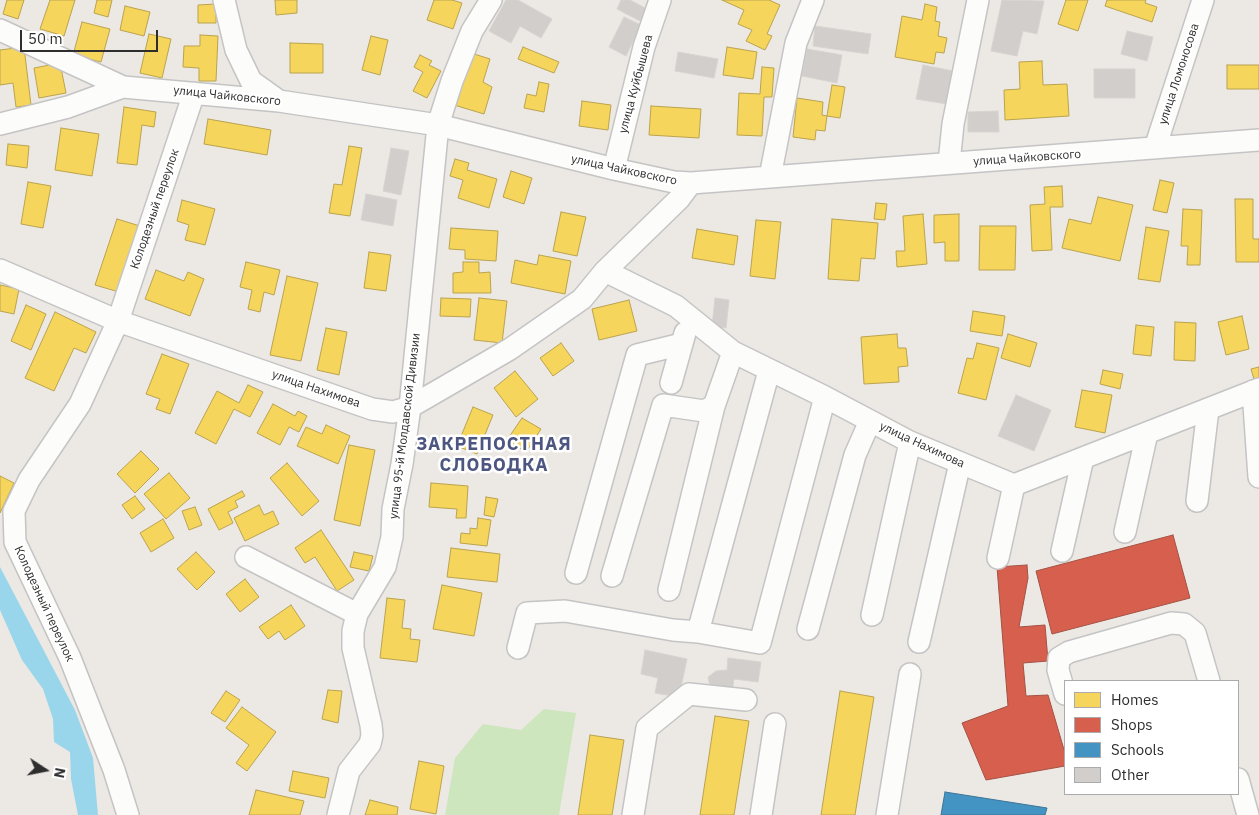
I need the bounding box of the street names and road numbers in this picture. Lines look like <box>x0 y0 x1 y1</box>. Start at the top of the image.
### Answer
street label: улица Ломоносова <box>1156 22 1202 126</box>
street label: улица Куйбышева <box>616 33 656 135</box>
street label: улица Чайковского <box>173 83 281 109</box>
street label: Колодезный переулок <box>128 147 182 271</box>
street label: улица Чайковского <box>973 147 1081 169</box>
street label: улица Чайковского <box>570 152 678 188</box>
street label: улица 95-й Молдавской Дивизии <box>386 332 424 520</box>
street label: улица Нахимова <box>270 367 362 411</box>
street label: улица Нахимова <box>877 419 967 471</box>
street label: Колодезный переулок <box>11 544 77 664</box>

